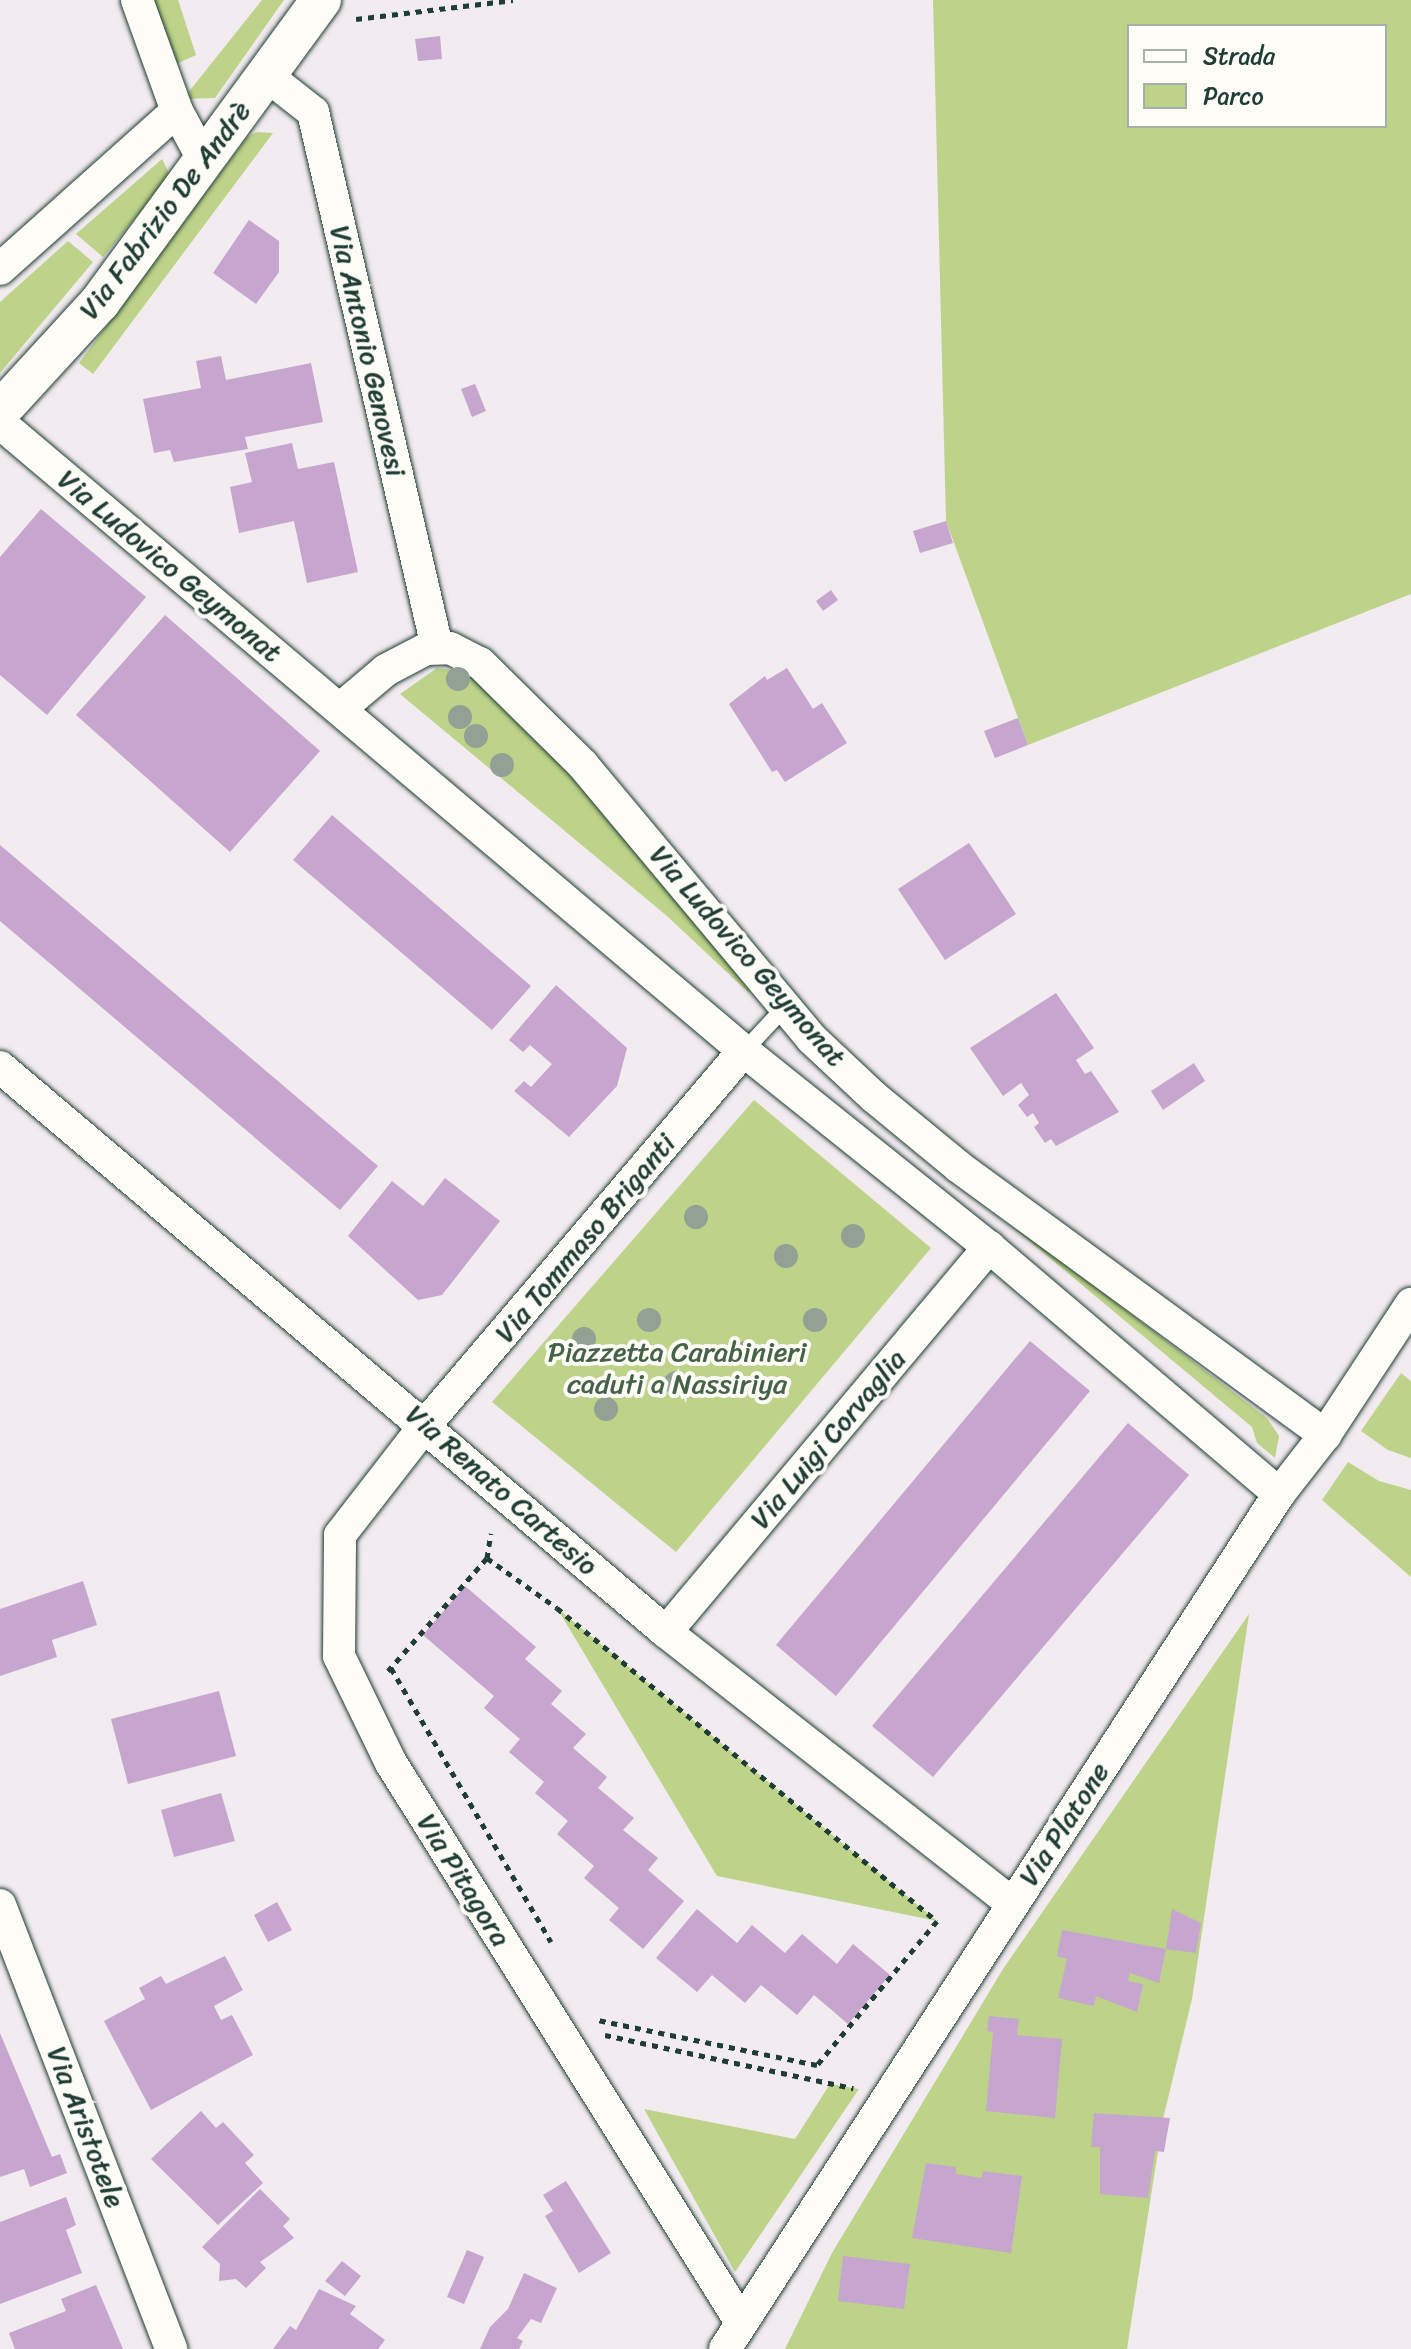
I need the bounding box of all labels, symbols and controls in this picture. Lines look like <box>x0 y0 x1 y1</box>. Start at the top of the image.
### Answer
legend <box>1127 24 1387 128</box>
text: Strada <box>1203 35 1275 77</box>
text: Parco <box>1203 75 1264 117</box>
street label: Via Fabrizio De Andrè <box>72 94 258 326</box>
street label: Via Antonio Genovesi <box>323 222 413 480</box>
street label: Via Ludovico Geymonat <box>51 462 289 670</box>
street label: Via Ludovico Geymonat <box>643 838 853 1074</box>
street label: Via Tommaso Briganti <box>488 1127 682 1349</box>
park label: Piazzetta Carabinieri caduti a Nassiriya <box>547 1335 807 1401</box>
street label: Via Luigi Corvaglia <box>743 1342 913 1536</box>
street label: Via Renato Cartesio <box>399 1398 605 1582</box>
street label: Via Platone <box>1012 1756 1116 1892</box>
street label: Via Pitagora <box>410 1807 518 1953</box>
street label: Via Aristotele <box>40 2042 132 2212</box>

